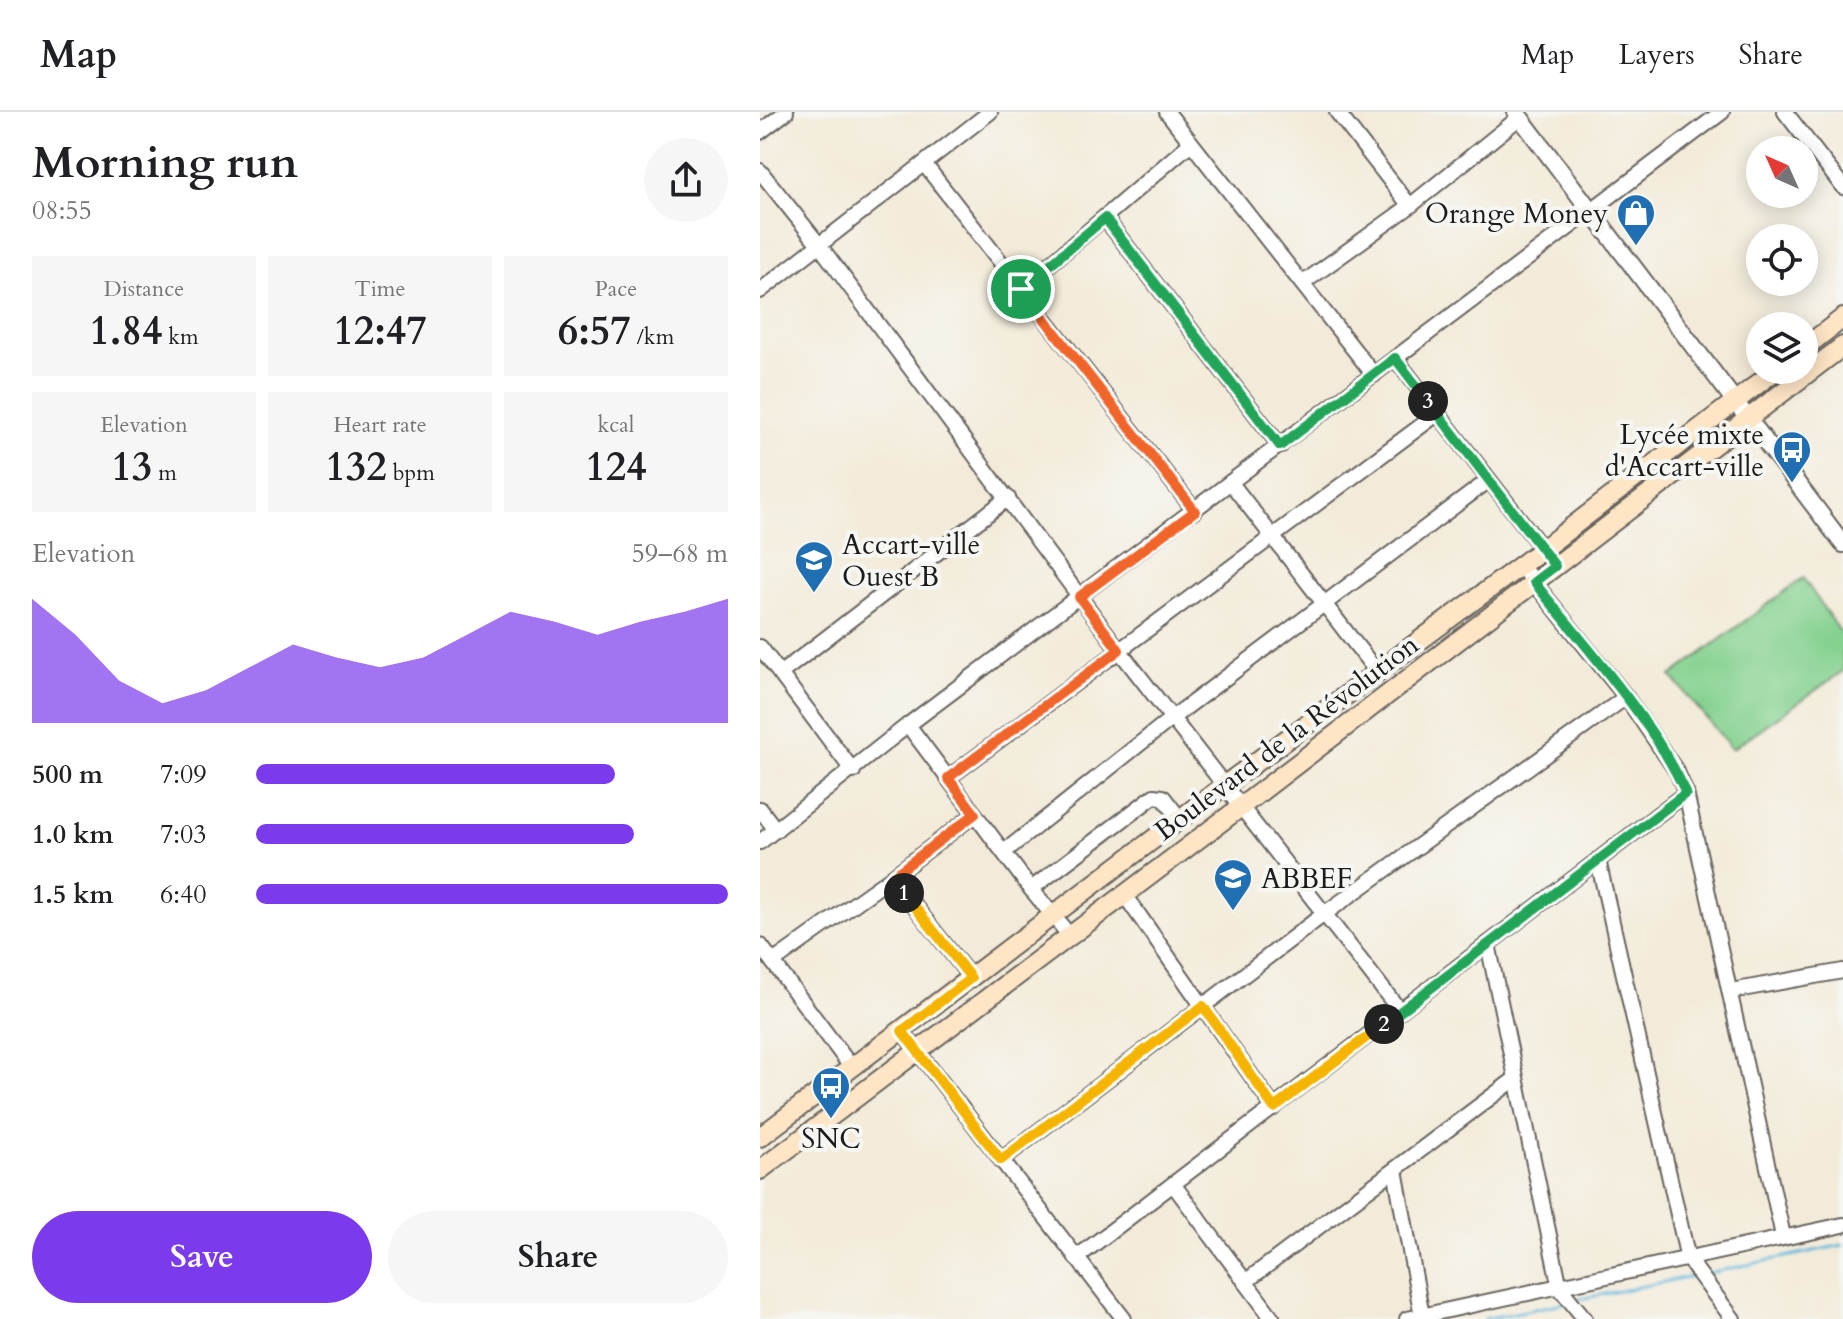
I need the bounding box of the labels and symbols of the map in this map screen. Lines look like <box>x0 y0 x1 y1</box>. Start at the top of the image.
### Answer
north arrow <box>1746 136 1818 208</box>
shop icon: Orange Money <box>1615 192 1657 247</box>
place label: Orange Money <box>1425 195 1608 233</box>
pin <box>987 255 1055 323</box>
pin: 3 <box>1408 381 1448 421</box>
place label: Lycée mixte d'Accart-ville <box>1605 416 1764 486</box>
bus stop icon: Lycée mixte d'Accart-ville <box>1771 429 1813 484</box>
place label: Accart-ville Ouest B <box>842 526 980 596</box>
school or university icon: Accart-ville Ouest B <box>793 539 835 594</box>
street label: Boulevard de la Révolution <box>1147 626 1427 850</box>
school or university icon: ABBEF <box>1212 857 1254 912</box>
place label: ABBEF <box>1261 860 1352 898</box>
pin: 1 <box>884 873 924 913</box>
pin: 2 <box>1364 1004 1404 1044</box>
bus stop icon: SNC <box>810 1065 852 1120</box>
place label: SNC <box>801 1120 861 1158</box>

